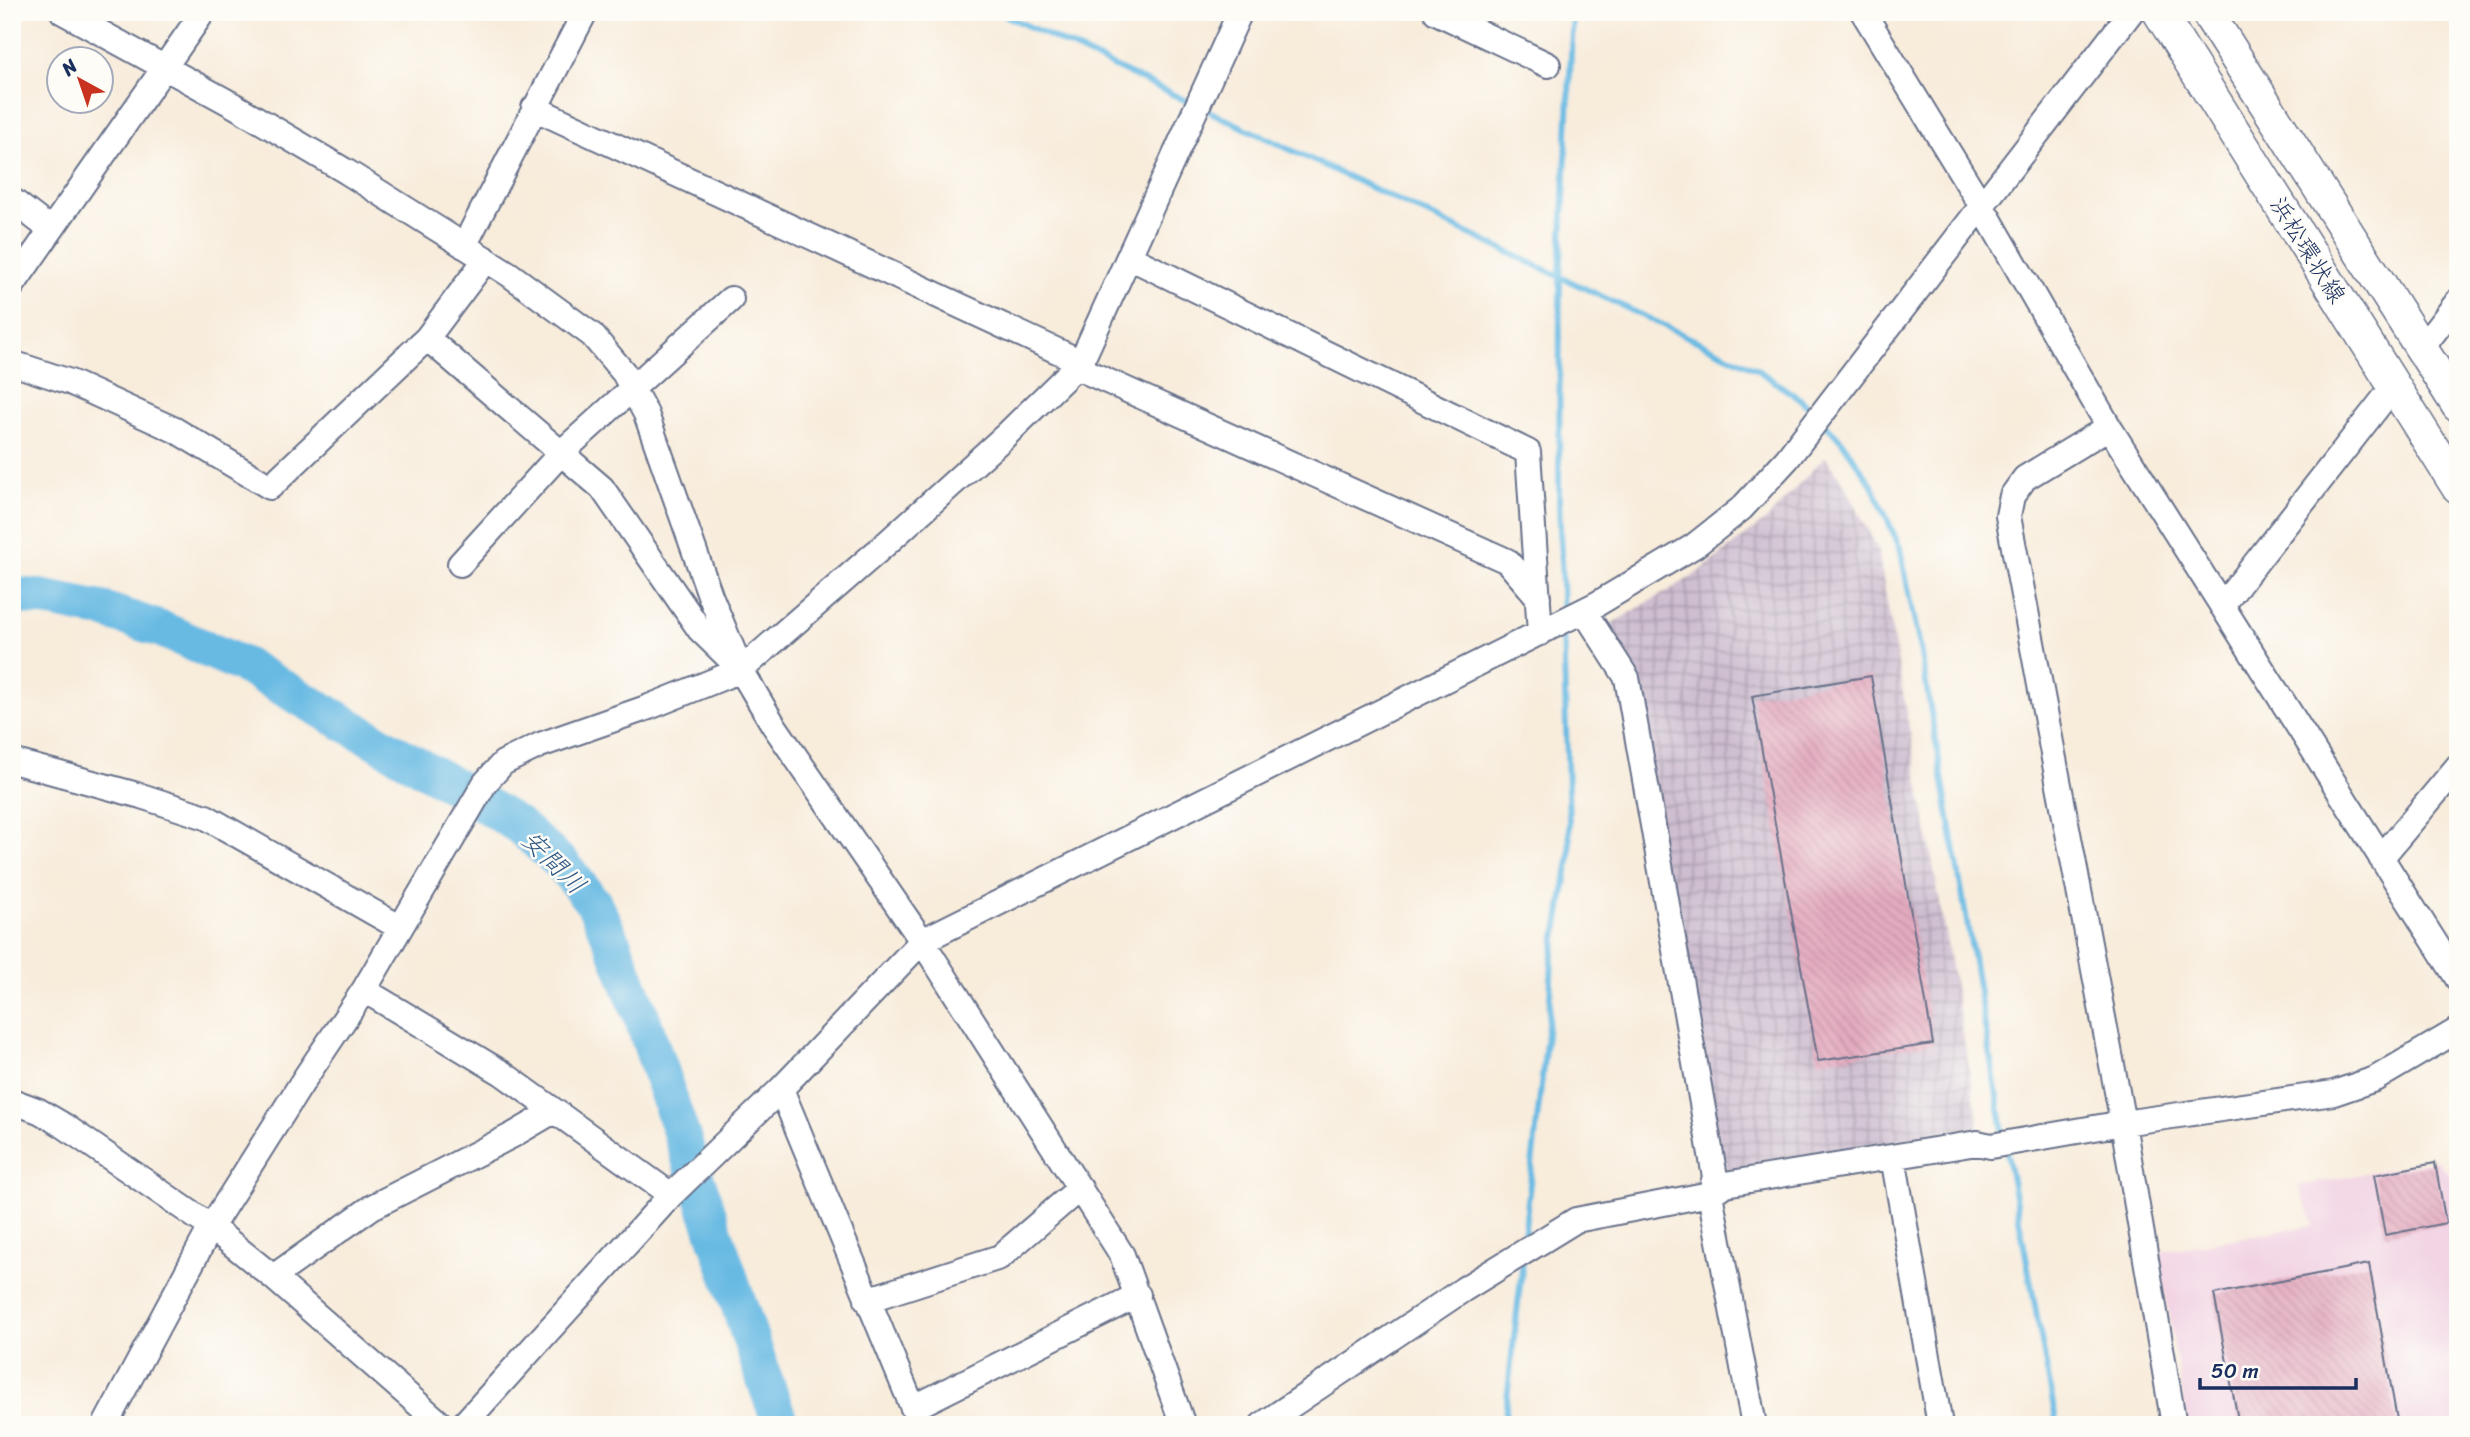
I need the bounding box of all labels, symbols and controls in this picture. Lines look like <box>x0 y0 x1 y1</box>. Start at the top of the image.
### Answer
north arrow <box>46 46 116 116</box>
text: N <box>53 50 86 85</box>
street label: 浜松環状線 <box>2258 188 2358 312</box>
water label: 安間川 <box>510 818 598 906</box>
scale bar <box>2200 1346 2356 1390</box>
text: 50 m <box>2211 1352 2259 1390</box>

